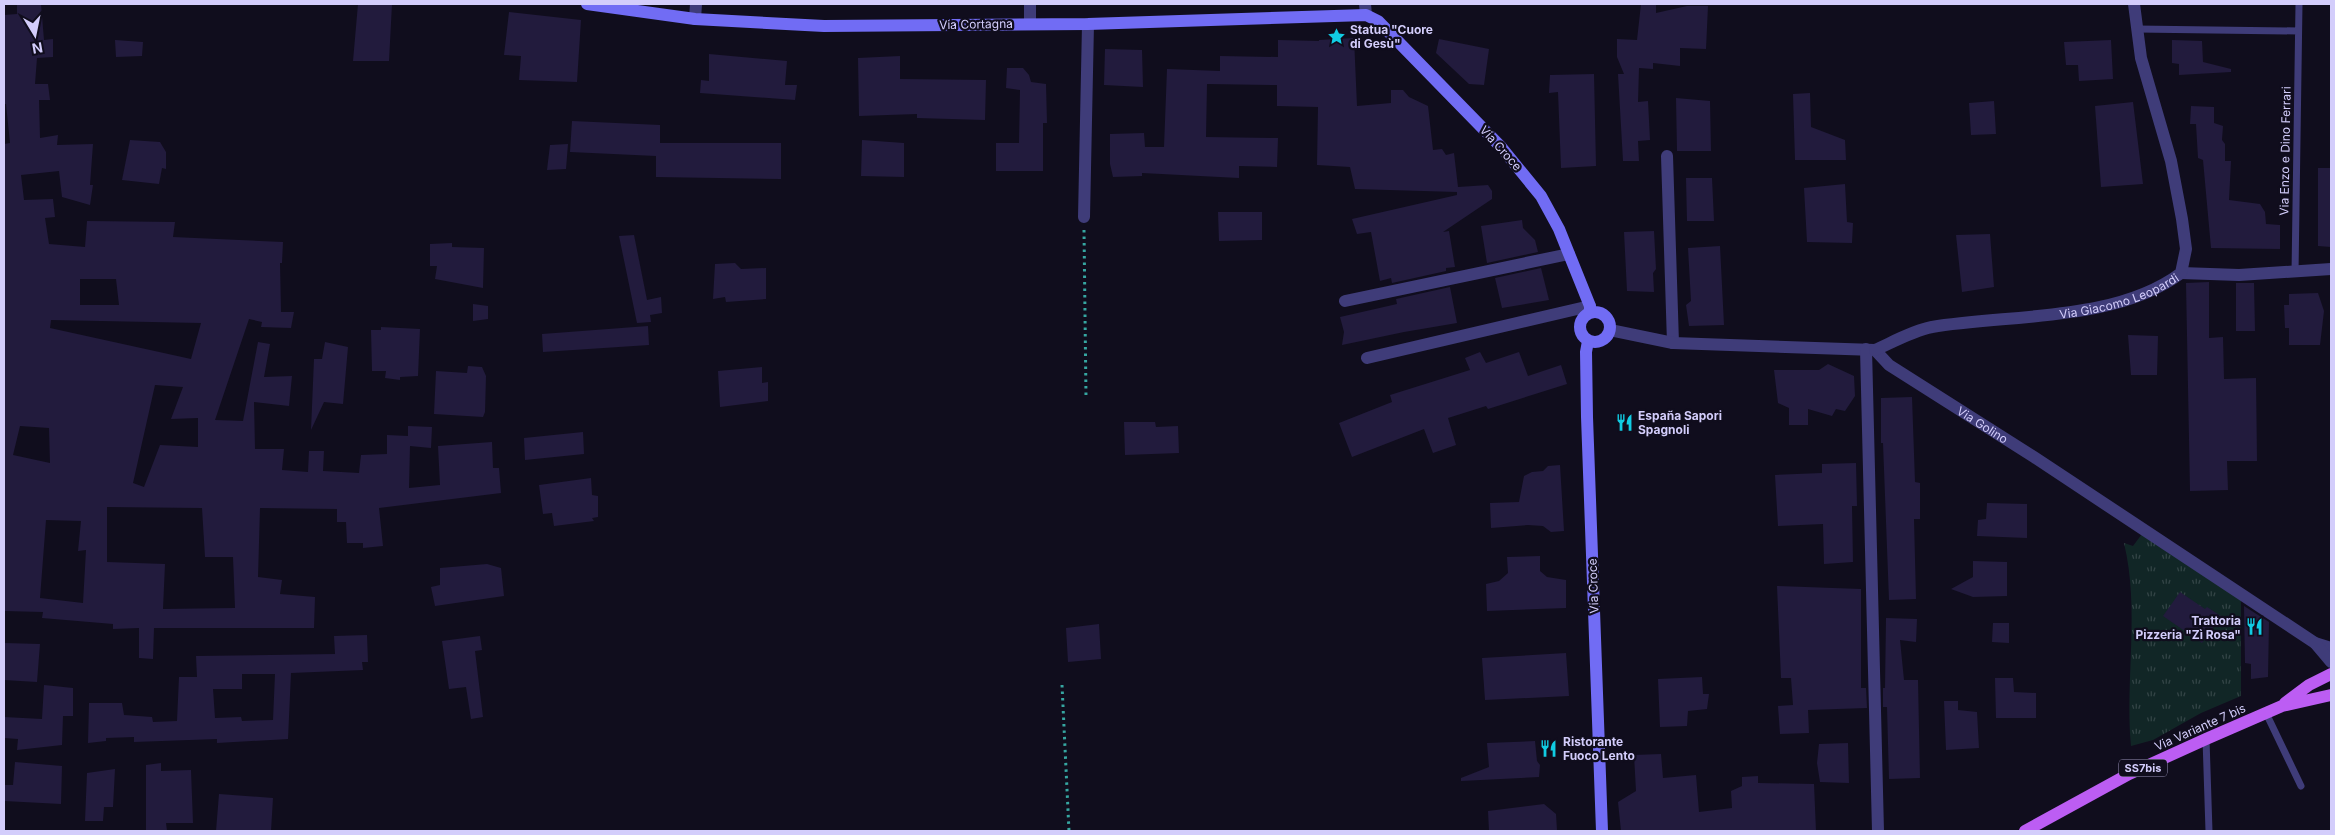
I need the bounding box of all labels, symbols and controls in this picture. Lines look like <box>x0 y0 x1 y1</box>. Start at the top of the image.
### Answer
north arrow <box>10 10 60 60</box>
street label: Via Cortagna <box>939 16 1013 32</box>
place label: Statua "Cuore di Gesù" <box>1350 22 1433 51</box>
place icon: Statua "Cuore di Gesù" <box>1326 26 1346 46</box>
text: N <box>31 39 44 58</box>
street label: Via Enzo e Dino Ferrari <box>2276 86 2294 216</box>
street label: Via Croce <box>1477 122 1525 174</box>
street label: Via Giacomo Leopardi <box>2058 270 2181 321</box>
street label: Via Golino <box>1954 403 2011 446</box>
place label: España Sapori Spagnoli <box>1638 408 1722 437</box>
restaurant icon: España Sapori Spagnoli <box>1614 412 1634 432</box>
street label: Via Croce <box>1585 558 1601 614</box>
place label: Trattoria Pizzeria "Zì Rosa" <box>2135 613 2241 642</box>
restaurant icon: Trattoria Pizzeria "Zì Rosa" <box>2245 617 2265 637</box>
street label: Via Variante 7 bis <box>2152 700 2248 754</box>
place label: Ristorante Fuoco Lento <box>1563 734 1635 763</box>
restaurant icon: Ristorante Fuoco Lento <box>1539 738 1559 758</box>
road number: SS7bis <box>2119 760 2167 776</box>

